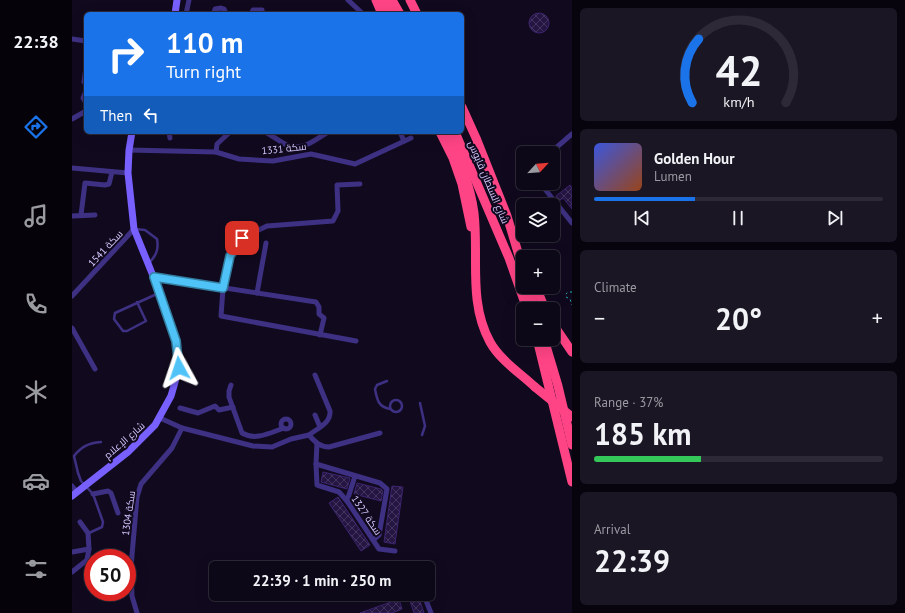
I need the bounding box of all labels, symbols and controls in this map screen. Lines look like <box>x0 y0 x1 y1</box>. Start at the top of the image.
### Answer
text: 110 m <box>166 24 243 61</box>
icon: right <box>100 28 152 80</box>
text: 22:38 <box>13 30 59 53</box>
text: 42 <box>715 43 762 96</box>
text: Turn right <box>166 60 241 83</box>
text: km/h <box>723 91 754 110</box>
icon: left <box>140 104 162 126</box>
text: Then <box>100 106 132 125</box>
icon: directions <box>22 113 50 141</box>
street label: شارع السلطان قابوس <box>465 139 512 225</box>
street label: سكة 1331 <box>261 140 307 157</box>
north arrow <box>516 146 560 190</box>
map controls <box>516 146 560 346</box>
text: Golden Hour <box>654 149 734 168</box>
text: Lumen <box>654 168 692 185</box>
button: layers <box>516 198 560 242</box>
icon: music <box>22 202 50 230</box>
icon: previous <box>631 207 653 229</box>
icon: pause <box>727 207 749 229</box>
icon: next <box>824 207 846 229</box>
pin <box>225 221 259 255</box>
street label: سكة 1541 <box>85 227 126 269</box>
icon: arrive <box>231 227 253 249</box>
button: + <box>516 250 560 294</box>
text: Climate <box>594 279 637 296</box>
icon: phone <box>22 290 50 318</box>
text: 20° <box>715 299 762 338</box>
button: − <box>516 302 560 346</box>
text: − <box>594 304 605 332</box>
text: + <box>872 304 883 332</box>
position arrow <box>158 347 200 389</box>
icon: climate <box>22 378 50 406</box>
text: Range · 37% <box>594 394 663 411</box>
text: 185 km <box>594 414 692 453</box>
street label: شارع الإعلام <box>101 419 148 462</box>
icon: car <box>22 467 50 495</box>
street label: سكة 1304 <box>119 490 138 536</box>
street label: سكة 1327 <box>349 493 385 538</box>
text: Arrival <box>594 521 630 538</box>
text: 22:39 <box>594 541 670 580</box>
speed limit sign: 50 <box>84 549 136 601</box>
icon: filters <box>22 555 50 583</box>
text: 22:39 · 1 min · 250 m <box>253 571 391 590</box>

